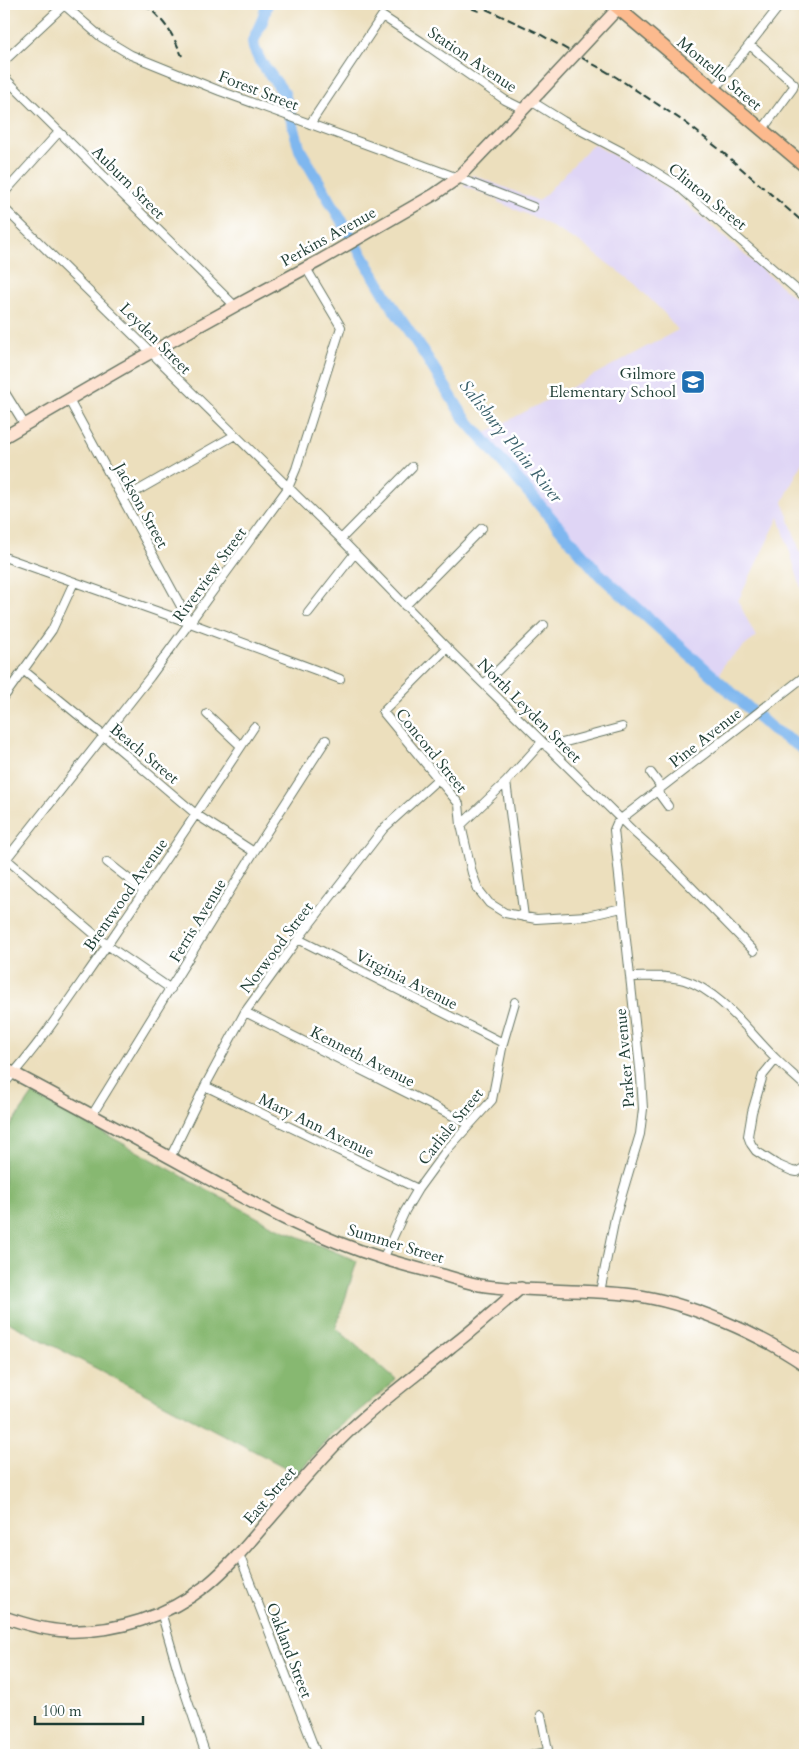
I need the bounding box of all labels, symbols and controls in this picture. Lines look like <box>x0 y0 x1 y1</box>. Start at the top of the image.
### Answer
street label: Station Avenue <box>423 22 521 98</box>
street label: Montello Street <box>672 32 767 116</box>
street label: Forest Street <box>215 66 302 116</box>
street label: Auburn Street <box>87 141 170 224</box>
street label: Clinton Street <box>663 158 751 235</box>
street label: Perkins Avenue <box>277 201 380 272</box>
street label: Leyden Street <box>115 298 196 379</box>
place label: Gilmore Elementary School <box>549 363 676 403</box>
school or university icon: Gilmore Elementary School <box>680 369 706 395</box>
water label: Salisbury Plain River <box>453 374 569 509</box>
street label: Jackson Street <box>108 457 174 552</box>
street label: Riverview Street <box>168 523 252 626</box>
street label: North Leyden Street <box>472 654 586 768</box>
street label: Pine Avenue <box>665 702 746 773</box>
street label: Concord Street <box>390 704 472 798</box>
street label: Beach Street <box>105 718 184 789</box>
street label: Brentwood Avenue <box>79 834 173 955</box>
street label: Ferris Avenue <box>164 875 232 967</box>
street label: Norwood Street <box>235 897 319 998</box>
street label: Virginia Avenue <box>352 945 462 1015</box>
street label: Parker Avenue <box>610 1007 640 1109</box>
street label: Kenneth Avenue <box>306 1021 419 1093</box>
street label: Carlisle Street <box>413 1084 489 1170</box>
street label: Mary Ann Avenue <box>255 1088 378 1163</box>
street label: Summer Street <box>345 1219 447 1269</box>
street label: East Street <box>238 1462 301 1529</box>
street label: Oakland Street <box>261 1599 317 1701</box>
scale bar <box>35 1694 142 1726</box>
text: 100 m <box>42 1701 82 1721</box>

